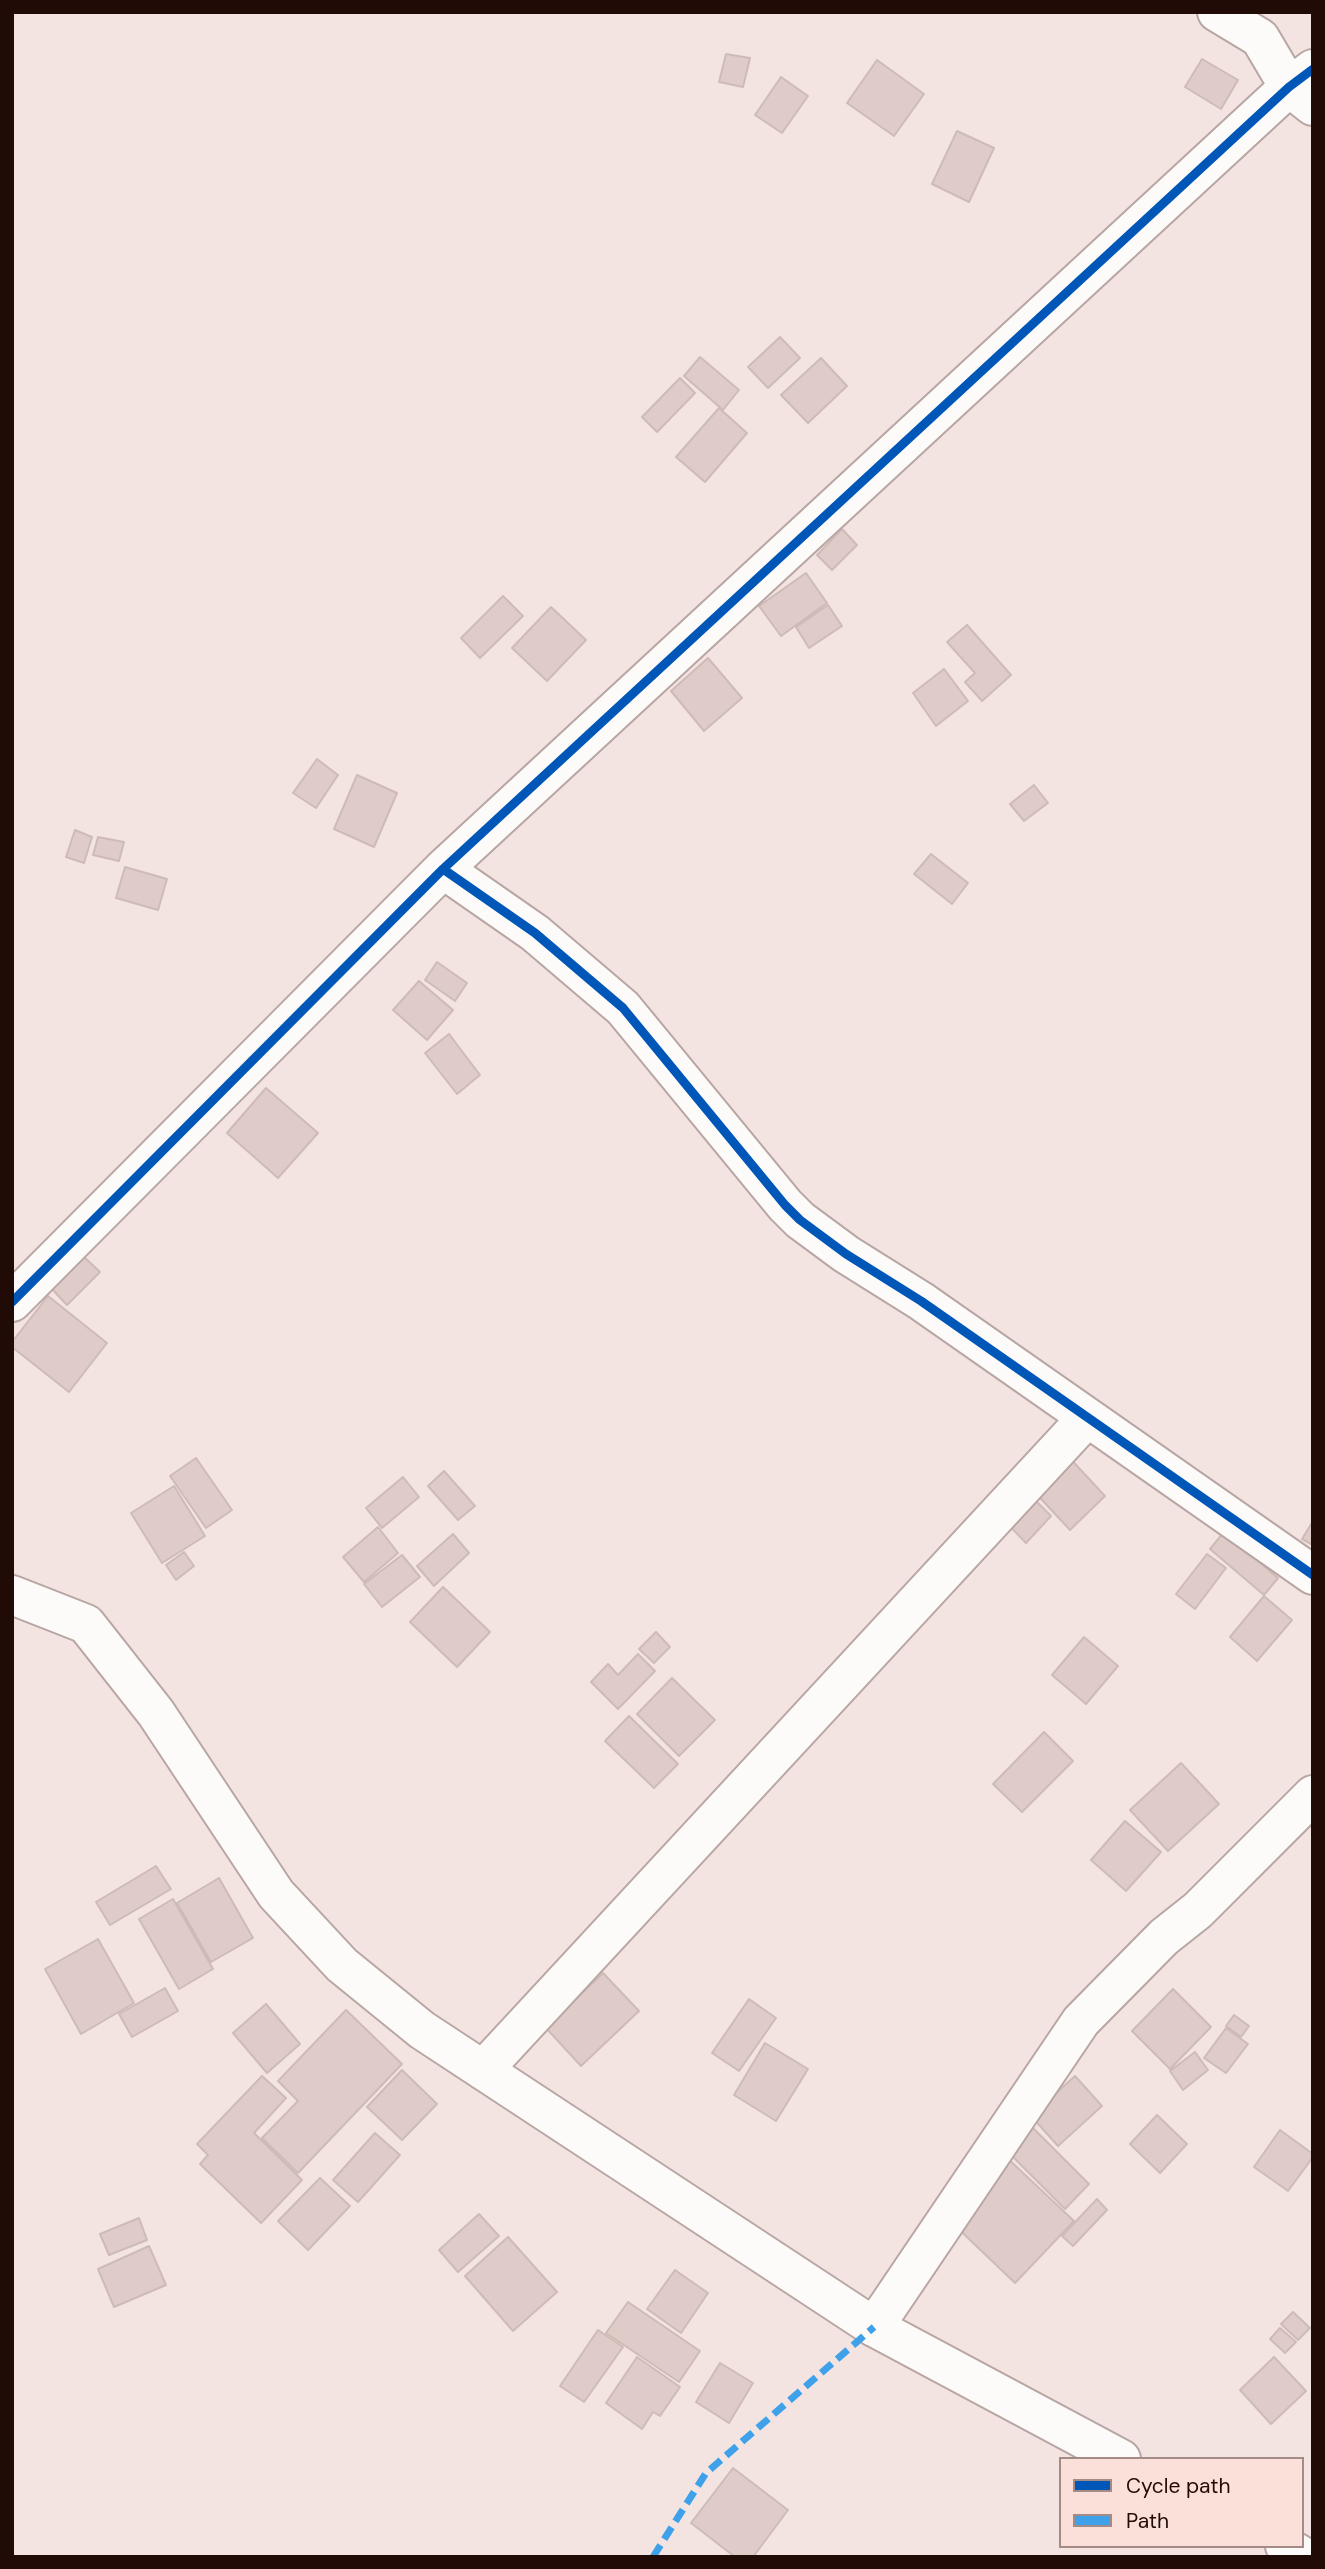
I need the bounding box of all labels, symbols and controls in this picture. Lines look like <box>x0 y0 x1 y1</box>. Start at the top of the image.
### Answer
legend <box>1059 2457 1304 2548</box>
text: Cycle path <box>1126 2472 1231 2500</box>
text: Path <box>1126 2507 1169 2535</box>

